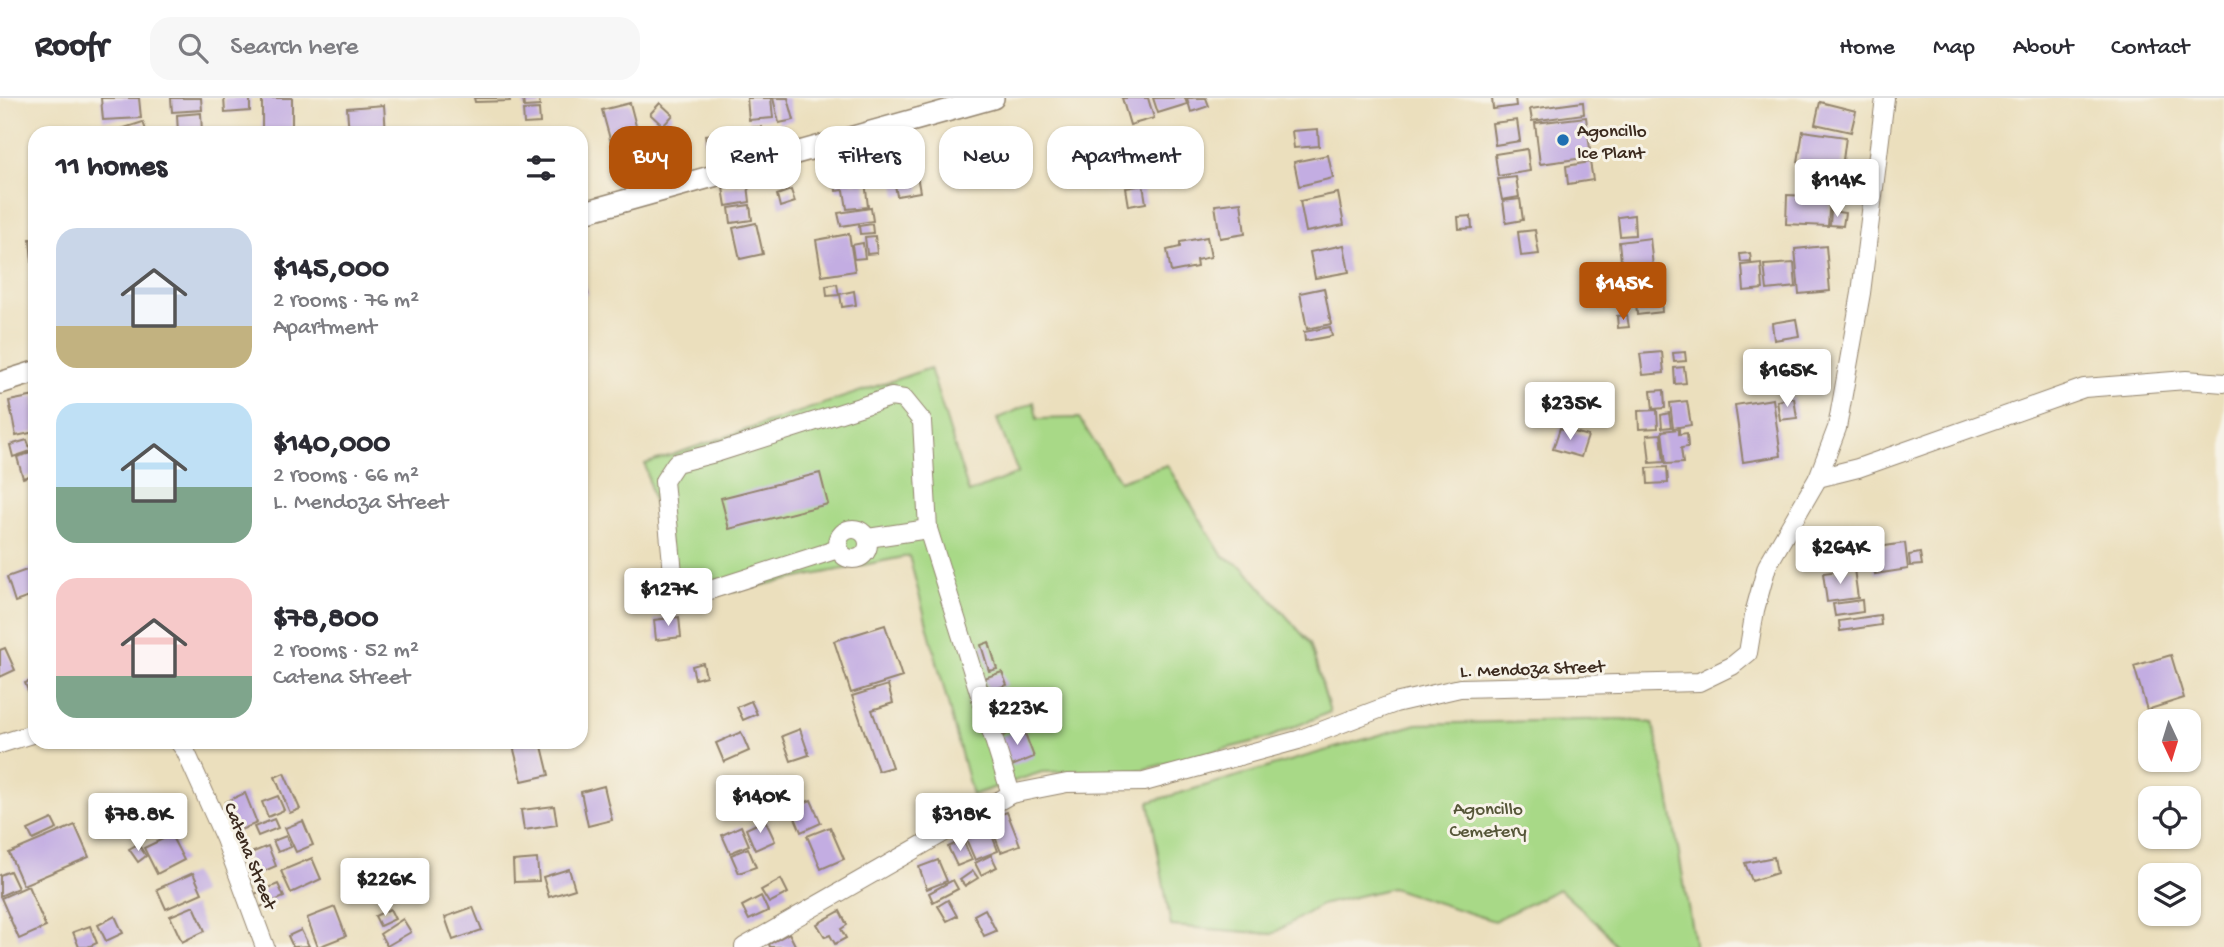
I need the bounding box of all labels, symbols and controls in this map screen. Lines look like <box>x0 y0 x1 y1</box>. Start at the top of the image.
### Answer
search box <box>150 17 640 80</box>
text: Roofr <box>35 29 108 67</box>
icon: search <box>174 29 212 67</box>
text: Search here <box>230 33 358 64</box>
text: Home <box>1839 34 1895 63</box>
text: Map <box>1933 34 1975 63</box>
text: About <box>2013 34 2073 63</box>
text: Contact <box>2111 34 2189 63</box>
place label: Agoncillo Ice Plant <box>1577 121 1647 166</box>
chip: Buy <box>609 126 692 189</box>
chip: Rent <box>706 126 801 189</box>
chip: Filters <box>815 126 925 189</box>
chip: New <box>939 126 1033 189</box>
chip: Apartment <box>1047 126 1204 189</box>
marker: Agoncillo Ice Plant <box>1555 132 1571 148</box>
icon: filters <box>522 149 560 187</box>
text: 11 homes <box>56 151 167 186</box>
pin: $114K <box>1788 159 1886 219</box>
text: $114K <box>1811 168 1863 195</box>
text: $145,000 <box>273 253 389 288</box>
icon: home <box>112 256 196 340</box>
pin: $145K <box>1574 262 1672 322</box>
text: $145K <box>1595 271 1651 298</box>
text: 2 rooms · 76 m² <box>273 288 419 315</box>
text: Apartment <box>273 315 377 342</box>
pin: $165K <box>1738 350 1836 409</box>
text: $165K <box>1759 358 1815 385</box>
pin: $235K <box>1521 382 1619 442</box>
text: $235K <box>1541 391 1599 418</box>
text: $140,000 <box>273 428 390 463</box>
icon: home <box>112 431 196 515</box>
text: 2 rooms · 66 m² <box>273 463 419 490</box>
text: L. Mendoza Street <box>273 490 448 517</box>
pin: $264K <box>1791 526 1889 586</box>
text: $264K <box>1812 535 1868 562</box>
pin: $127K <box>619 568 717 628</box>
text: $127K <box>640 577 696 604</box>
text: $78,800 <box>273 603 378 638</box>
icon: home <box>112 606 196 690</box>
text: 2 rooms · 52 m² <box>273 638 419 665</box>
street label: L. Mendoza Street <box>1459 656 1607 685</box>
text: Catena Street <box>273 665 410 692</box>
pin: $223K <box>968 688 1066 747</box>
text: $223K <box>988 696 1046 723</box>
north arrow <box>2138 709 2202 772</box>
map controls <box>2138 709 2201 926</box>
pin: $140K <box>711 776 809 835</box>
text: $140K <box>732 784 788 811</box>
button: locate <box>2138 786 2201 849</box>
pin: $78.8K <box>81 794 195 853</box>
pin: $318K <box>911 794 1009 853</box>
park label: Agoncillo Cemetery <box>1449 799 1527 844</box>
street label: Catena Street <box>217 800 281 915</box>
text: $78.8K <box>104 802 172 829</box>
text: $318K <box>932 802 988 829</box>
pin: $226K <box>336 858 434 918</box>
button: layers <box>2138 863 2201 926</box>
text: $226K <box>356 867 414 894</box>

